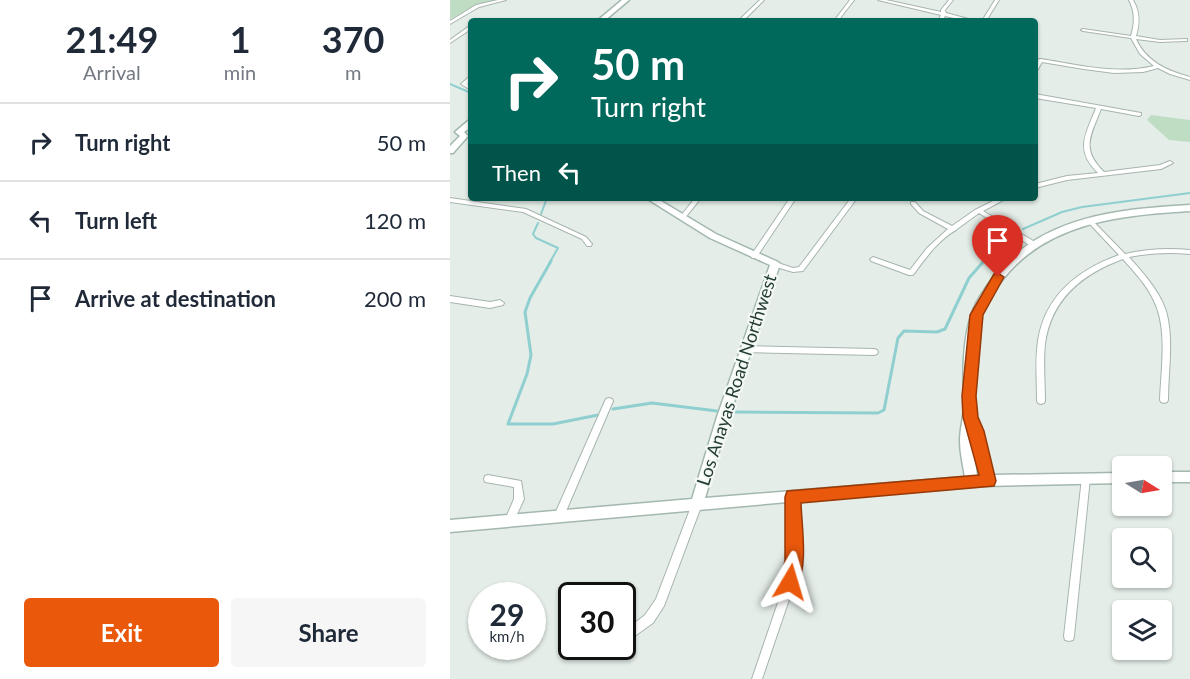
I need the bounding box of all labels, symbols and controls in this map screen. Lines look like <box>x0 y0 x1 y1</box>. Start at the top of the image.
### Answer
text: 21:49 <box>66 17 158 61</box>
text: 1 <box>230 17 251 61</box>
text: 370 <box>322 17 384 61</box>
text: 50 m <box>591 39 685 89</box>
icon: right <box>492 42 570 120</box>
text: Arrival <box>83 60 141 84</box>
text: min <box>224 60 256 84</box>
text: m <box>345 60 361 84</box>
text: Turn right <box>591 90 706 123</box>
icon: right <box>24 126 57 159</box>
text: Turn right <box>75 129 170 156</box>
text: 50 m <box>377 129 426 156</box>
icon: left <box>553 156 586 189</box>
text: Then <box>492 159 541 186</box>
icon: left <box>24 204 57 237</box>
text: Turn left <box>75 207 157 234</box>
text: 120 m <box>364 207 426 234</box>
pin <box>972 215 1023 277</box>
icon: arrive <box>981 224 1014 257</box>
street label: Los Anayas Road Northwest <box>691 271 781 488</box>
icon: arrive <box>24 282 57 315</box>
text: Arrive at destination <box>75 285 276 312</box>
text: 200 m <box>364 285 426 312</box>
north arrow <box>1112 456 1172 516</box>
map controls <box>1112 456 1172 660</box>
button: search <box>1112 528 1172 588</box>
position arrow <box>758 550 822 614</box>
speed limit sign: 30 <box>558 582 636 660</box>
text: 29 <box>490 596 524 632</box>
button: Exit <box>24 598 219 667</box>
button: Share <box>231 598 426 667</box>
button: layers <box>1112 600 1172 660</box>
text: km/h <box>489 627 525 645</box>

